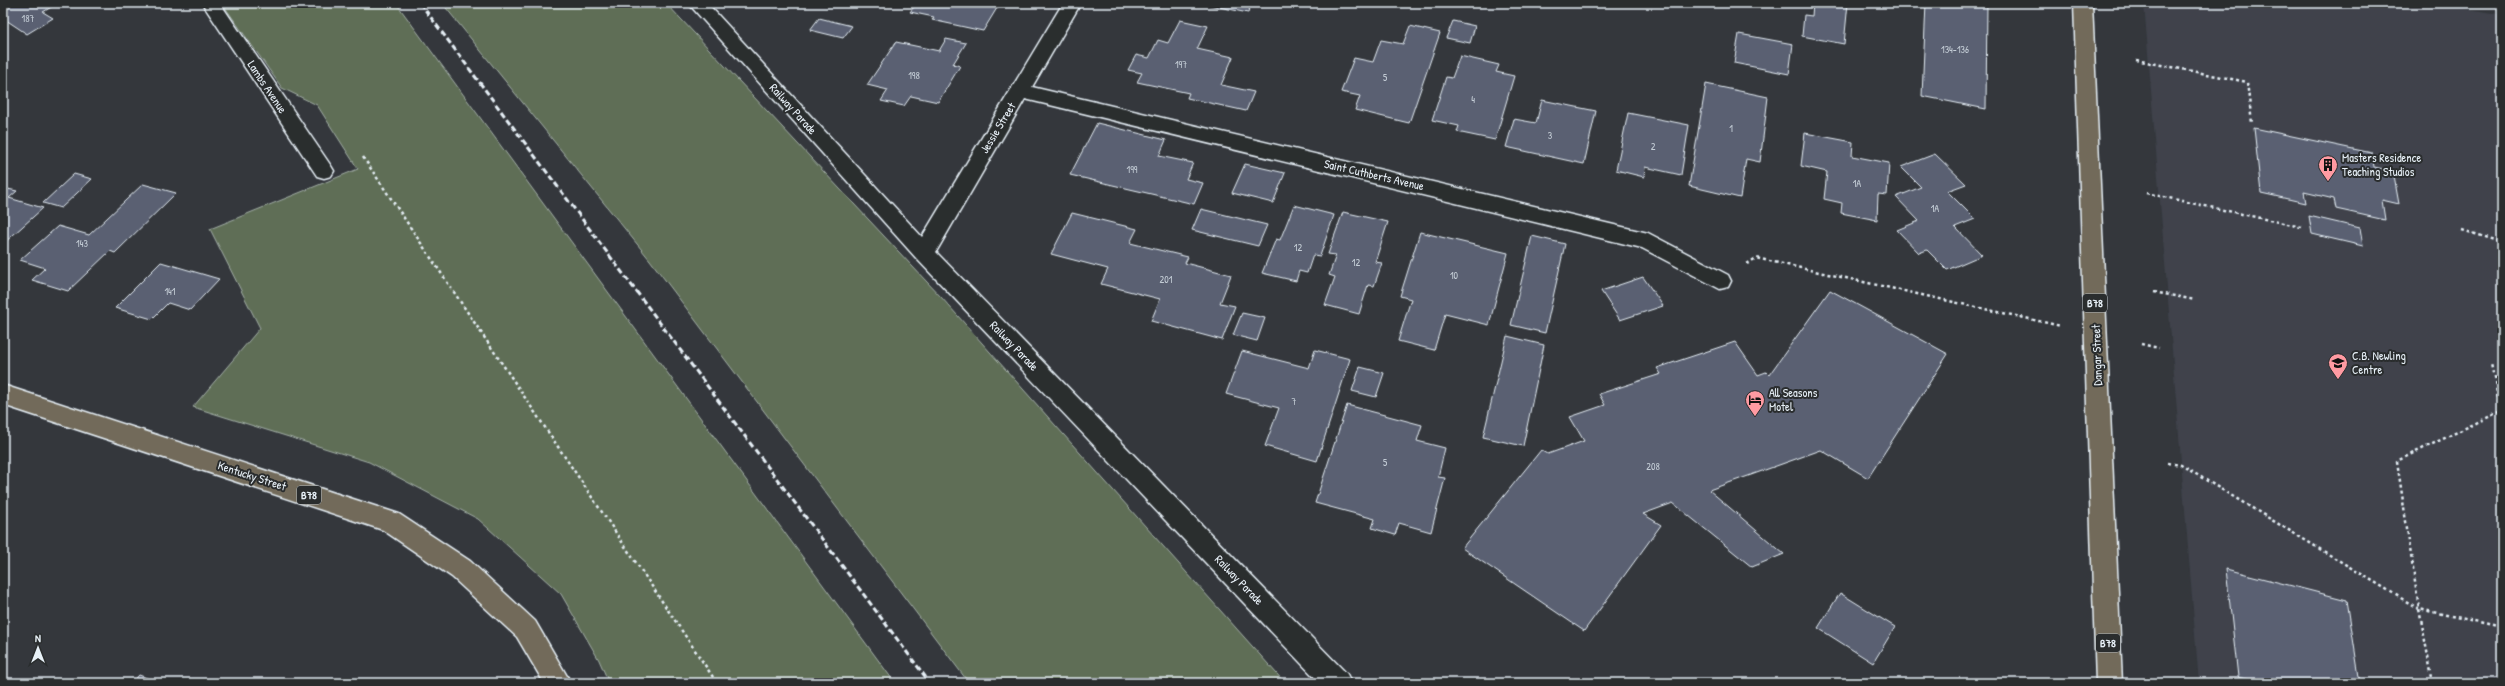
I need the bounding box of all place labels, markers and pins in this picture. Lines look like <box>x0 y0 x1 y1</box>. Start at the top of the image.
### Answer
place label: Masters Residence Teaching Studios <box>2342 149 2421 180</box>
building icon: Masters Residence Teaching Studios <box>2317 154 2339 182</box>
place label: C.B. Newling Centre <box>2352 347 2406 378</box>
school or university icon: C.B. Newling Centre <box>2327 352 2349 380</box>
place label: All Seasons Motel <box>1769 384 1818 415</box>
hotel icon: All Seasons Motel <box>1744 389 1766 417</box>

